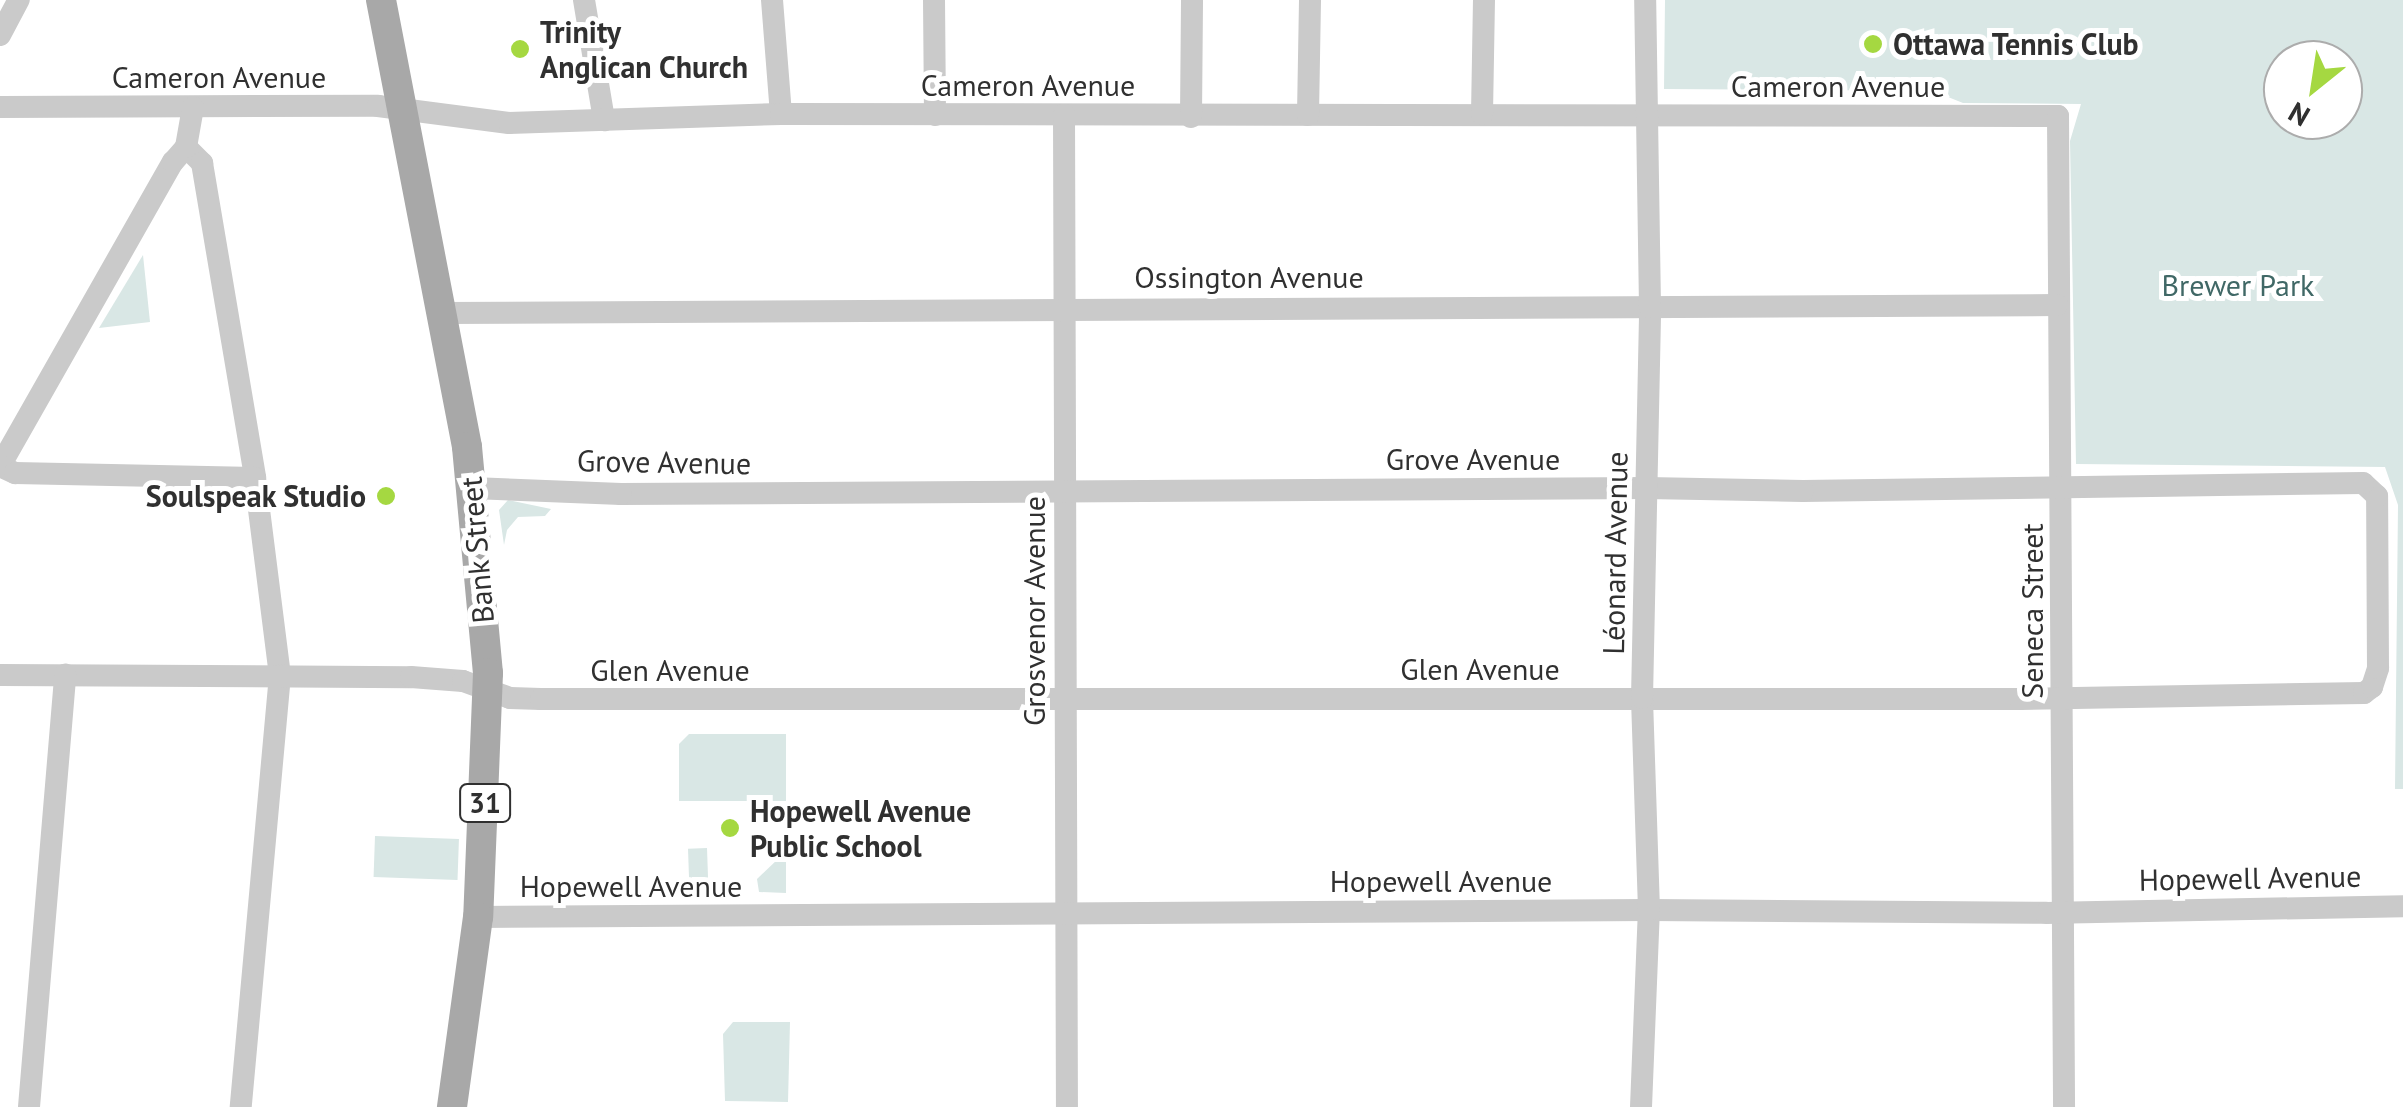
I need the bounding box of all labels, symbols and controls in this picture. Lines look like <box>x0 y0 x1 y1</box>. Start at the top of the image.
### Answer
place label: Trinity Anglican Church <box>540 14 748 84</box>
place label: Ottawa Tennis Club <box>1893 26 2140 62</box>
marker: Ottawa Tennis Club <box>1862 33 1884 55</box>
marker: Trinity Anglican Church <box>509 38 531 60</box>
north arrow <box>2263 40 2363 140</box>
street label: Cameron Avenue <box>111 59 327 95</box>
street label: Cameron Avenue <box>920 67 1136 103</box>
street label: Cameron Avenue <box>1730 68 1946 104</box>
text: N <box>2282 94 2316 135</box>
street label: Ossington Avenue <box>1134 259 1364 295</box>
park label: Brewer Park <box>2162 267 2314 303</box>
street label: Grove Avenue <box>1385 441 1561 477</box>
street label: Grove Avenue <box>576 442 752 482</box>
street label: Léonard Avenue <box>1595 451 1635 655</box>
street label: Bank Street <box>453 475 501 625</box>
place label: Soulspeak Studio <box>145 478 366 514</box>
marker: Soulspeak Studio <box>375 485 397 507</box>
street label: Grosvenor Avenue <box>1016 495 1052 727</box>
street label: Seneca Street <box>2014 523 2050 699</box>
street label: Glen Avenue <box>1400 651 1560 687</box>
street label: Glen Avenue <box>590 652 750 688</box>
road number: 31 <box>458 780 512 826</box>
place label: Hopewell Avenue Public School <box>750 793 972 864</box>
marker: Hopewell Avenue Public School <box>719 817 741 839</box>
street label: Hopewell Avenue <box>2138 858 2362 898</box>
street label: Hopewell Avenue <box>1329 863 1553 899</box>
street label: Hopewell Avenue <box>519 868 743 904</box>

